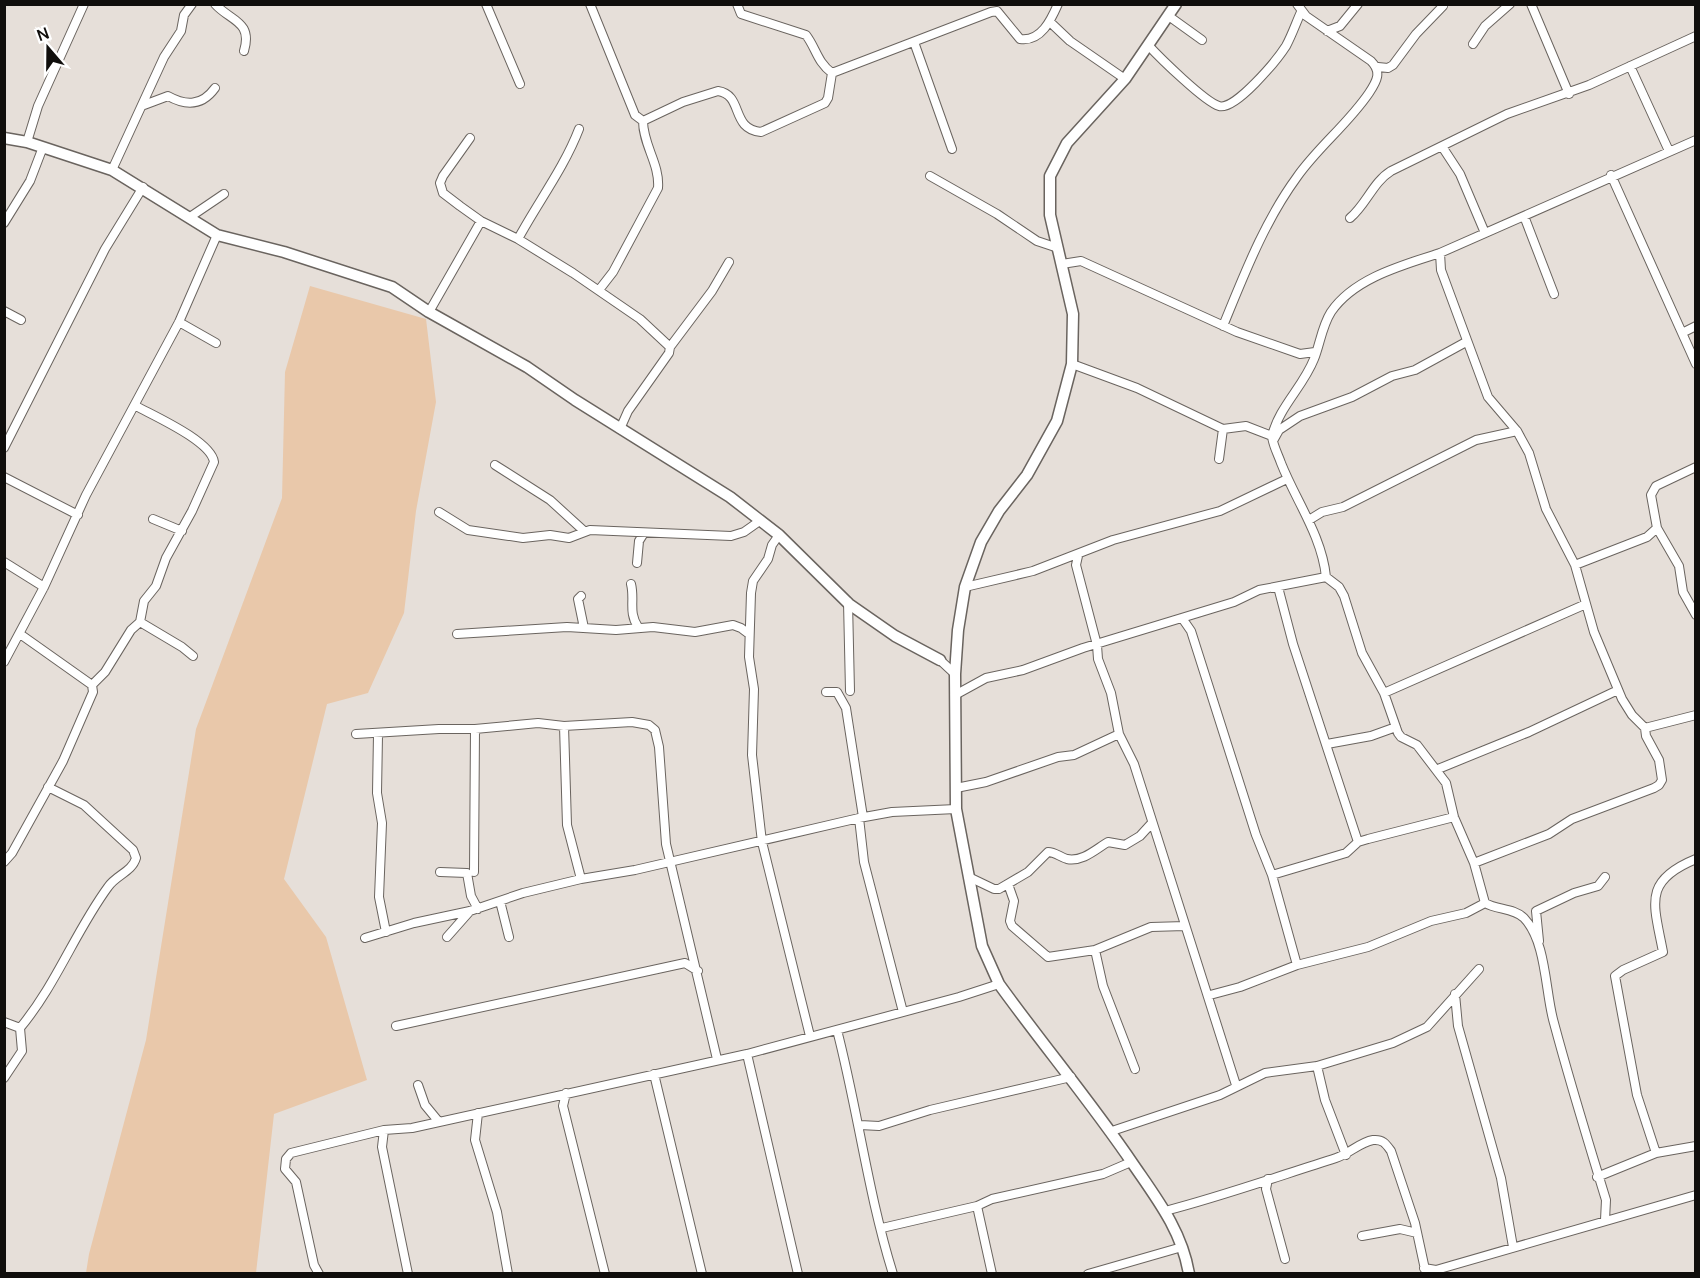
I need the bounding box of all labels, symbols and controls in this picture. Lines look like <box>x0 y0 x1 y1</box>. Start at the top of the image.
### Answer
north arrow <box>18 18 78 78</box>
text: N <box>34 22 52 46</box>

